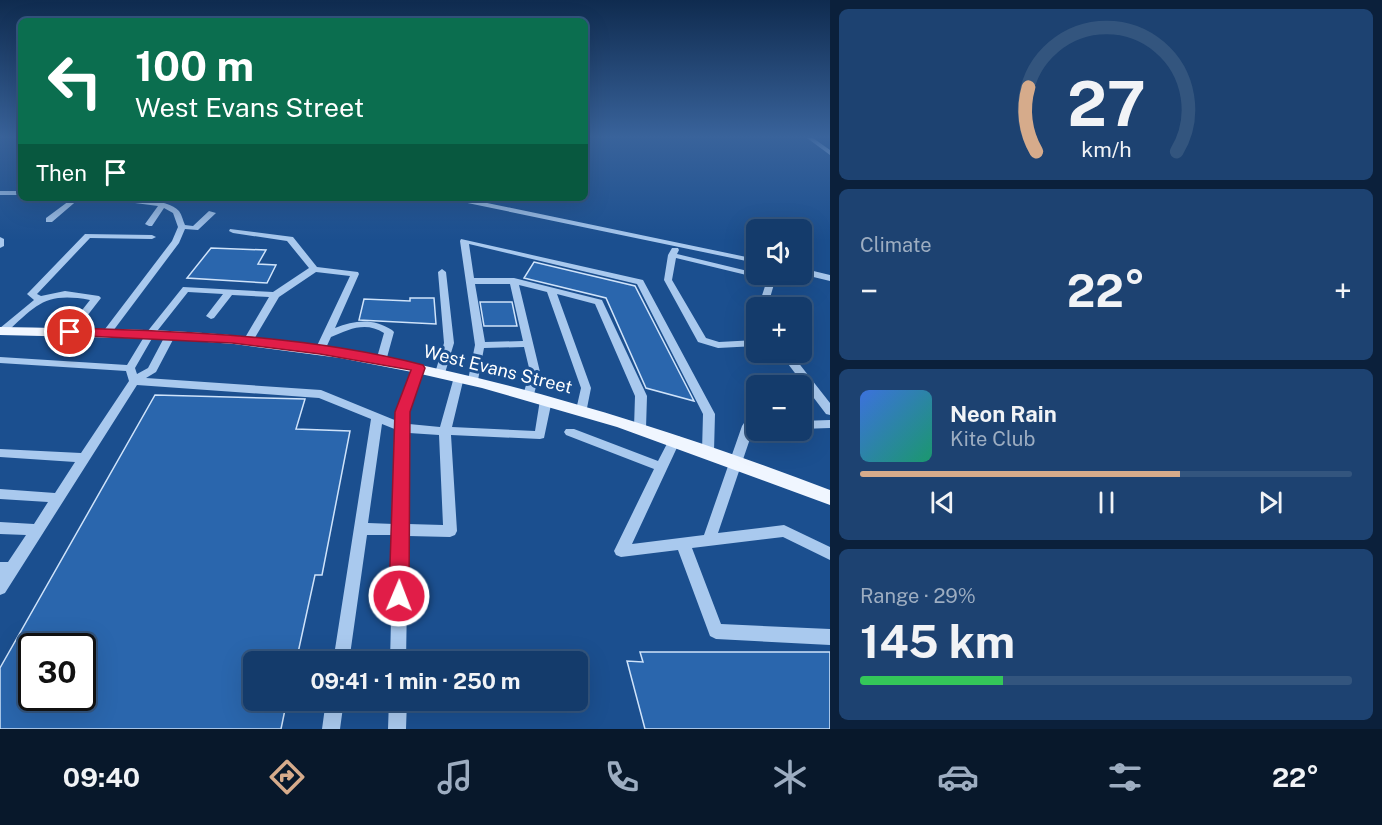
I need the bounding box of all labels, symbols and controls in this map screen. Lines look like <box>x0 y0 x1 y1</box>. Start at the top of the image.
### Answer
text: 100 m <box>135 41 254 90</box>
icon: left <box>36 42 114 120</box>
text: 27 <box>1067 67 1145 140</box>
text: West Evans Street <box>135 91 364 123</box>
text: km/h <box>1081 137 1131 162</box>
icon: arrive <box>99 156 132 189</box>
text: Then <box>36 160 87 186</box>
map controls <box>746 219 812 441</box>
button: sound <box>746 219 812 285</box>
text: Climate <box>860 233 932 257</box>
text: 22° <box>1067 264 1145 317</box>
text: − <box>860 272 878 310</box>
text: + <box>1334 272 1352 310</box>
button: + <box>746 297 812 363</box>
pin <box>44 306 95 357</box>
icon: arrive <box>53 315 86 348</box>
street label: West Evans Street <box>421 340 575 398</box>
button: − <box>746 375 812 441</box>
text: Neon Rain <box>950 401 1057 427</box>
text: Kite Club <box>950 427 1035 451</box>
icon: previous <box>926 486 959 519</box>
icon: pause <box>1090 486 1123 519</box>
icon: next <box>1254 486 1287 519</box>
position arrow <box>367 564 431 628</box>
text: Range · 29% <box>860 584 976 608</box>
text: 145 km <box>860 615 1015 668</box>
speed limit sign: 30 <box>18 633 96 711</box>
text: 09:41 · 1 min · 250 m <box>310 668 521 694</box>
icon: directions <box>266 756 308 798</box>
icon: music <box>434 756 476 798</box>
icon: phone <box>601 756 643 798</box>
icon: climate <box>769 756 811 798</box>
icon: car <box>937 756 979 798</box>
icon: filters <box>1104 756 1146 798</box>
text: 09:40 <box>63 761 140 793</box>
text: 22° <box>1272 761 1319 793</box>

